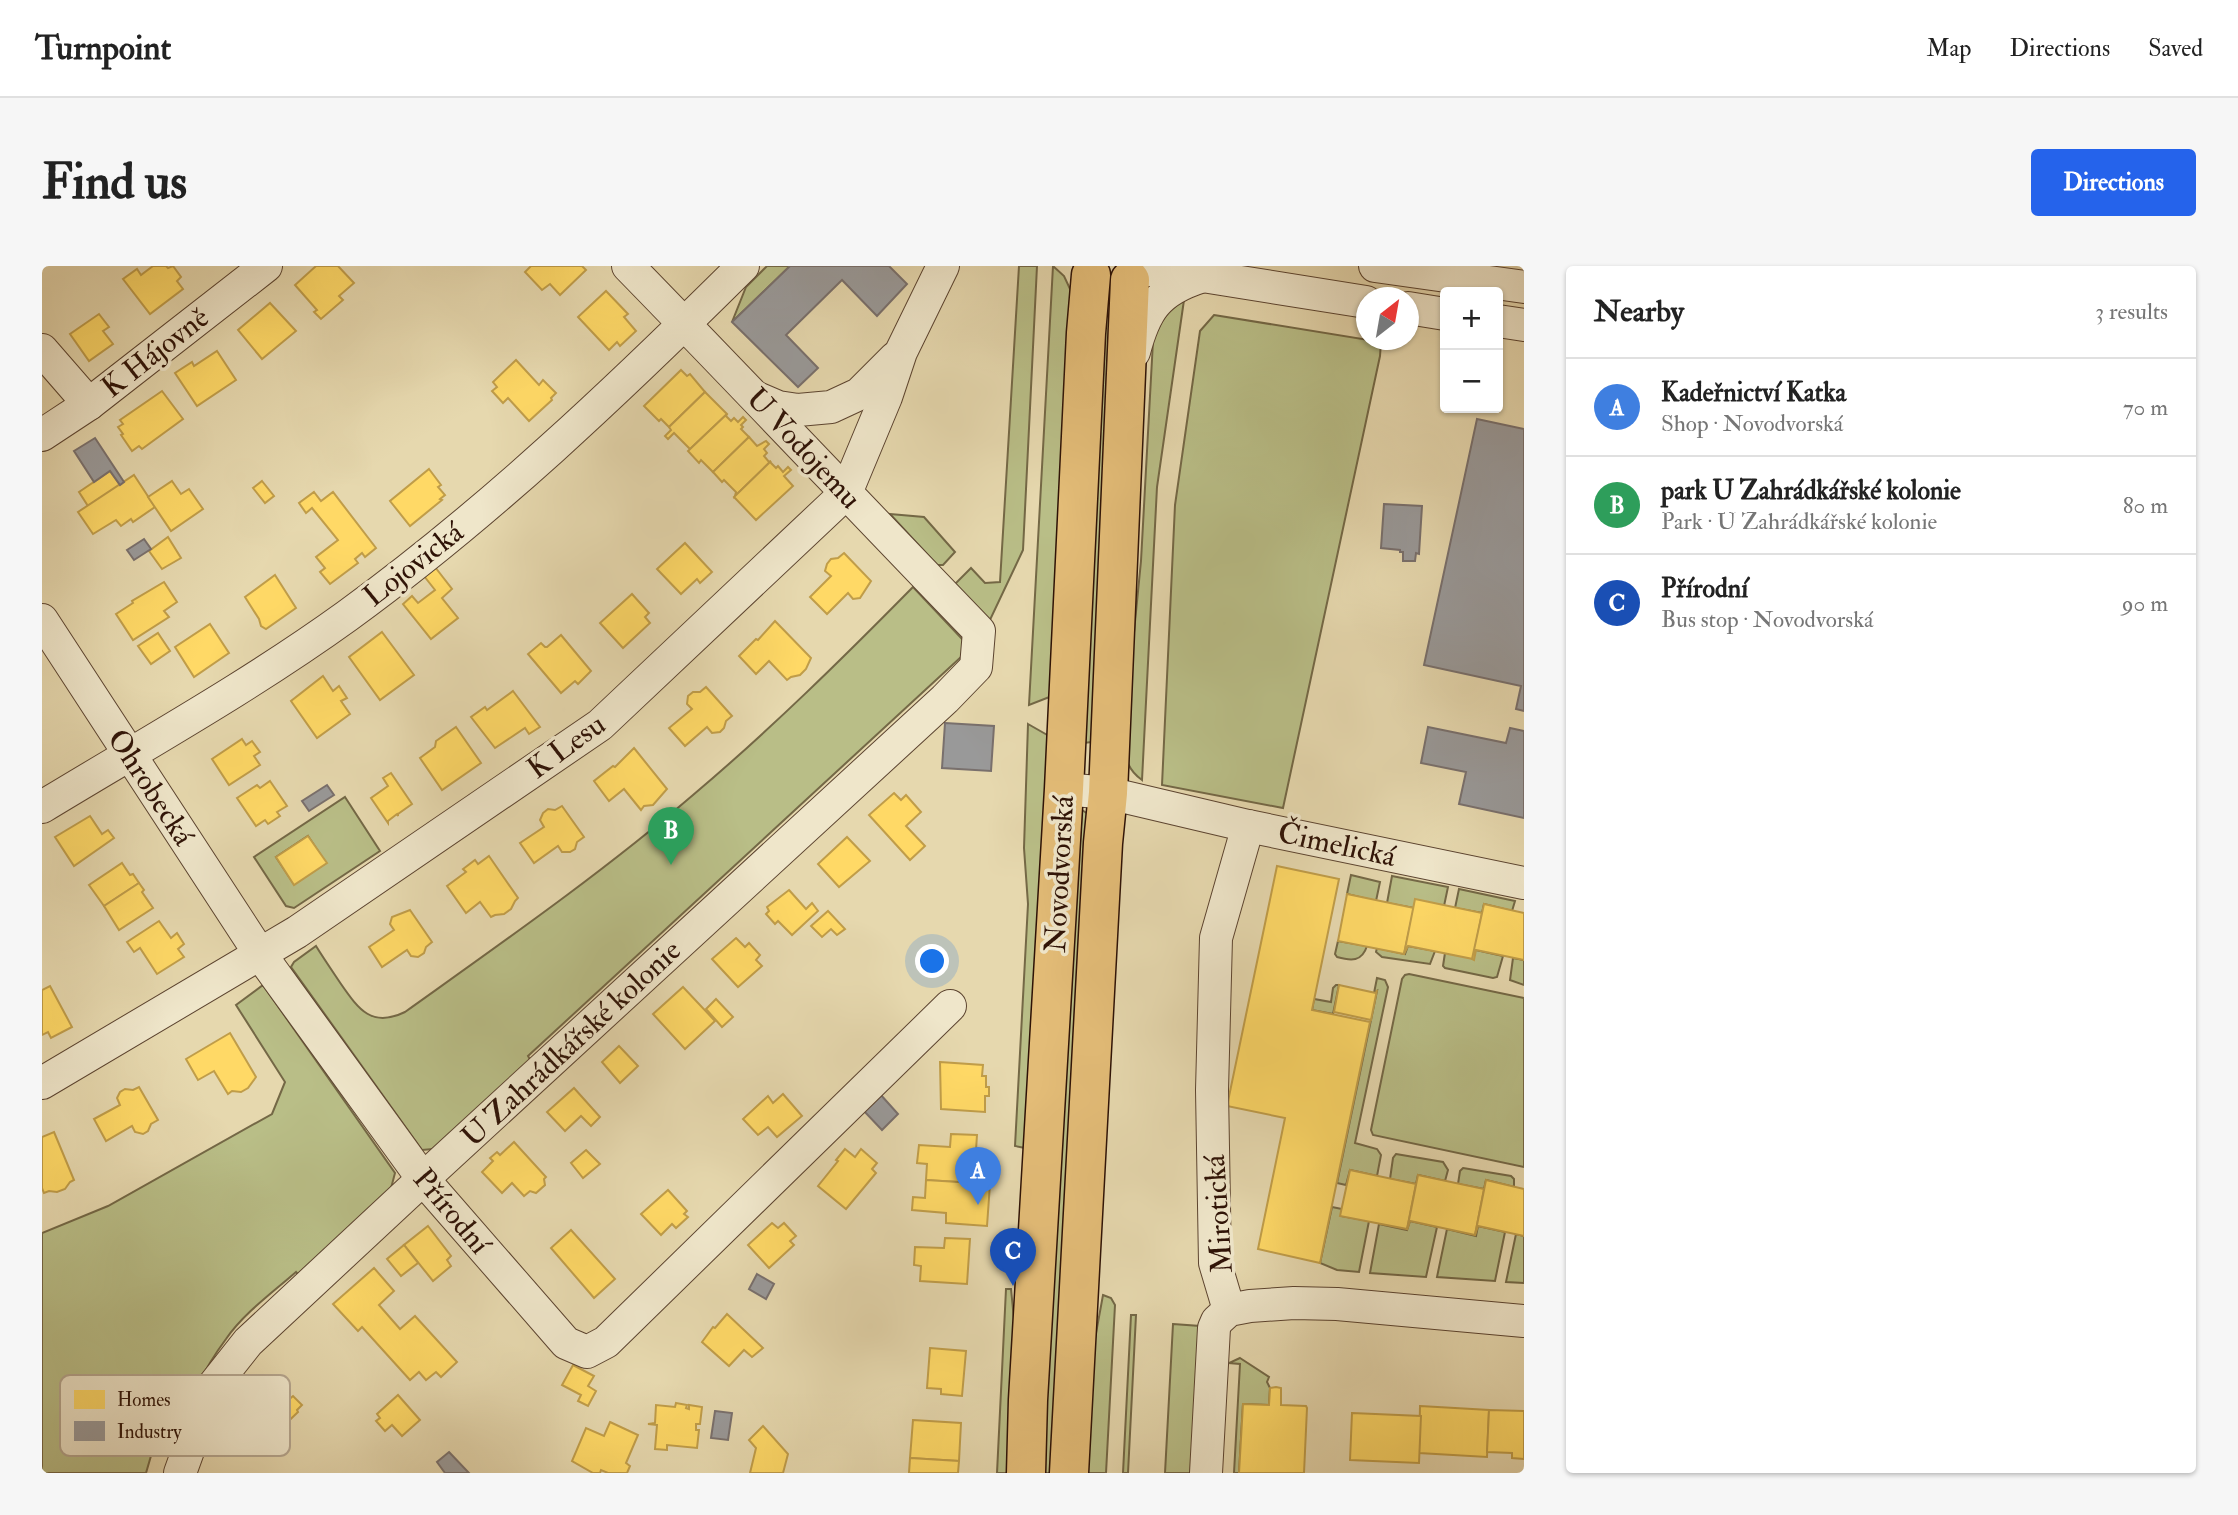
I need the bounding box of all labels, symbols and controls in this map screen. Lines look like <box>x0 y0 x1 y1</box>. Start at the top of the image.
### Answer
text: Turnpoint <box>35 28 171 69</box>
text: Map <box>1926 33 1971 64</box>
text: Directions <box>2009 33 2110 64</box>
text: Saved <box>2148 33 2203 64</box>
button: Directions <box>2031 149 2196 216</box>
text: Find us <box>42 152 187 213</box>
north arrow <box>1356 287 1419 350</box>
map controls <box>1440 287 1503 413</box>
button: + <box>1440 287 1503 350</box>
text: Nearby <box>1594 293 1684 330</box>
text: 3 results <box>2095 297 2168 326</box>
street label: K Hájovně <box>94 299 216 406</box>
button: − <box>1440 350 1503 413</box>
text: Kadeřnictví Katka <box>1661 377 1846 409</box>
street label: U Vodojemu <box>738 380 869 516</box>
text: A <box>1610 393 1624 422</box>
text: 70 m <box>2123 393 2168 422</box>
text: Shop · Novodvorská <box>1661 409 1843 438</box>
text: park U Zahrádkářské kolonie <box>1661 475 1961 507</box>
text: B <box>1609 491 1625 520</box>
text: 80 m <box>2123 491 2168 520</box>
text: Park · U Zahrádkářské kolonie <box>1661 507 1937 536</box>
street label: Lojovická <box>356 513 471 615</box>
text: Přírodní <box>1661 573 1748 605</box>
text: C <box>1609 589 1625 618</box>
text: 90 m <box>2122 589 2168 618</box>
text: Bus stop · Novodvorská <box>1661 605 1873 634</box>
street label: K Lesu <box>520 706 613 787</box>
street label: Ohrobecká <box>99 722 202 853</box>
street label: Novodvorská <box>1037 794 1082 954</box>
pin: B <box>648 807 694 865</box>
street label: Čimelická <box>1275 813 1400 875</box>
street label: U Zahrádkářské kolonie <box>454 932 689 1155</box>
your location <box>915 944 949 978</box>
pin: A <box>955 1147 1001 1205</box>
street label: Mirotická <box>1196 1153 1241 1274</box>
street label: Přírodní <box>405 1161 499 1263</box>
pin: C <box>990 1228 1036 1286</box>
legend <box>60 1375 290 1456</box>
text: Homes <box>117 1388 171 1412</box>
text: Industry <box>117 1420 182 1444</box>

